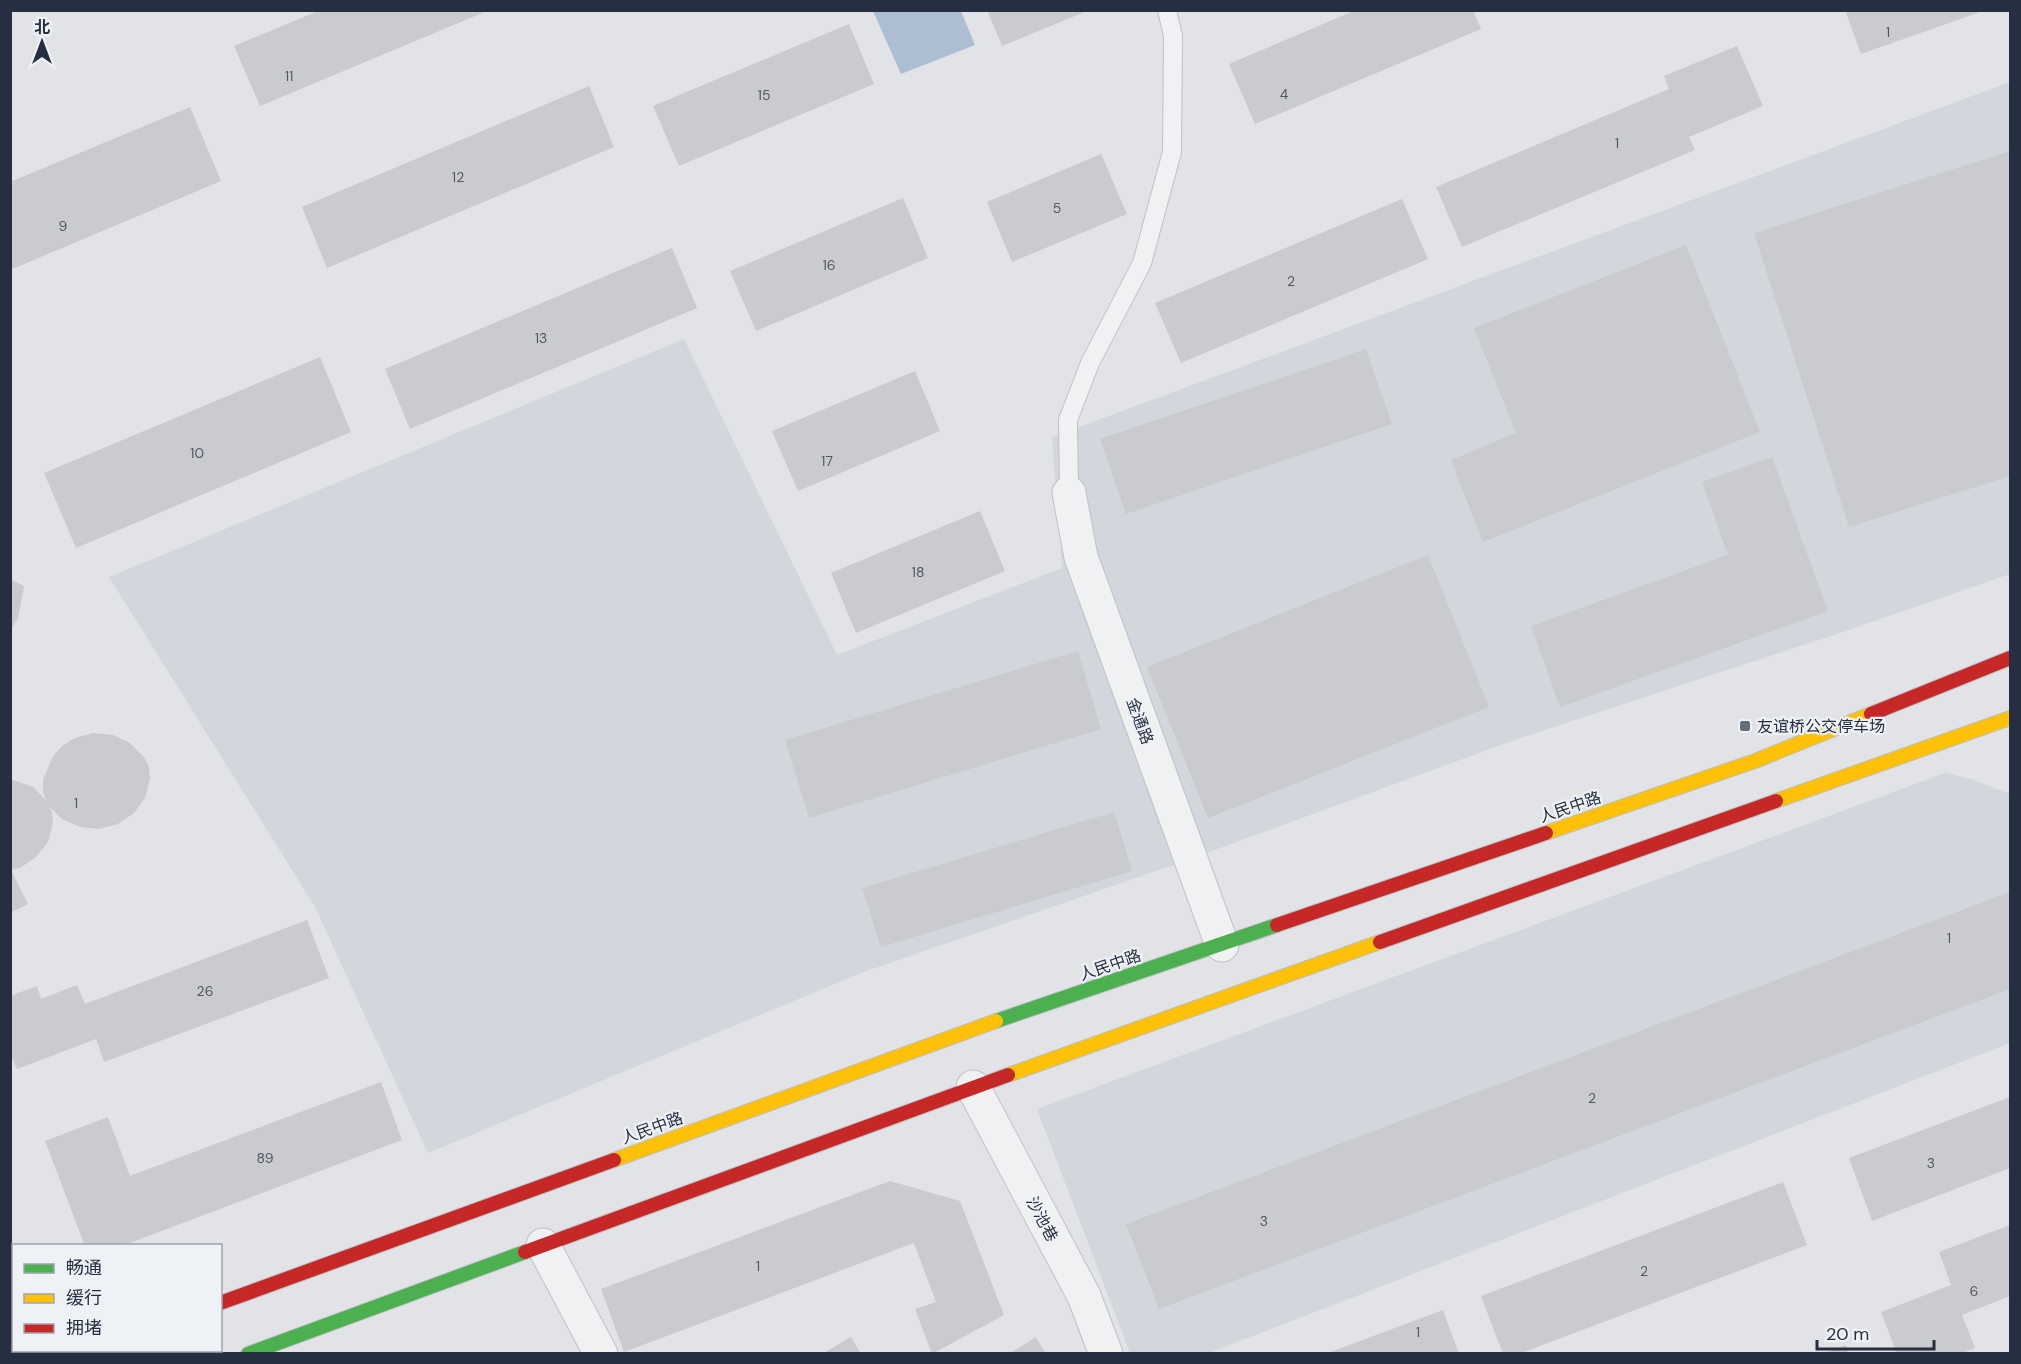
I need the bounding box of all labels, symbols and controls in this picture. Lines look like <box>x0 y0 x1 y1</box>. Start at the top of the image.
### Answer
north arrow <box>12 12 72 72</box>
text: 北 <box>34 17 50 38</box>
house number: 1 <box>1886 23 1890 41</box>
house number: 11 <box>285 67 293 85</box>
house number: 4 <box>1280 85 1289 103</box>
house number: 15 <box>758 86 770 104</box>
house number: 1 <box>1615 134 1619 152</box>
house number: 12 <box>452 168 464 186</box>
house number: 5 <box>1053 199 1061 217</box>
house number: 9 <box>59 217 68 235</box>
house number: 16 <box>822 256 836 274</box>
house number: 2 <box>1287 272 1295 290</box>
house number: 13 <box>535 329 547 347</box>
house number: 10 <box>190 444 204 462</box>
house number: 17 <box>821 452 833 470</box>
house number: 18 <box>912 563 924 581</box>
street label: 金通路 <box>1122 695 1158 747</box>
place label: 友谊桥公交停车场 <box>1757 716 1885 737</box>
marker: 友谊桥公交停车场 <box>1738 719 1752 733</box>
street label: 人民中路 <box>1536 787 1604 827</box>
house number: 1 <box>74 794 78 812</box>
house number: 1 <box>1947 929 1951 947</box>
street label: 人民中路 <box>1076 945 1144 985</box>
house number: 26 <box>197 982 213 1000</box>
house number: 2 <box>1588 1089 1596 1107</box>
street label: 人民中路 <box>618 1107 686 1149</box>
house number: 89 <box>257 1149 274 1167</box>
house number: 3 <box>1927 1154 1935 1172</box>
street label: 沙池巷 <box>1021 1193 1063 1245</box>
house number: 3 <box>1260 1212 1268 1230</box>
legend <box>12 1244 222 1352</box>
text: 畅通 <box>66 1256 102 1280</box>
house number: 1 <box>756 1257 760 1275</box>
house number: 2 <box>1640 1262 1648 1280</box>
house number: 6 <box>1970 1282 1978 1300</box>
text: 缓行 <box>66 1286 102 1310</box>
scale bar <box>1817 1313 1934 1351</box>
text: 拥堵 <box>66 1316 102 1340</box>
text: 20 m <box>1826 1322 1869 1346</box>
house number: 1 <box>1416 1323 1420 1341</box>

